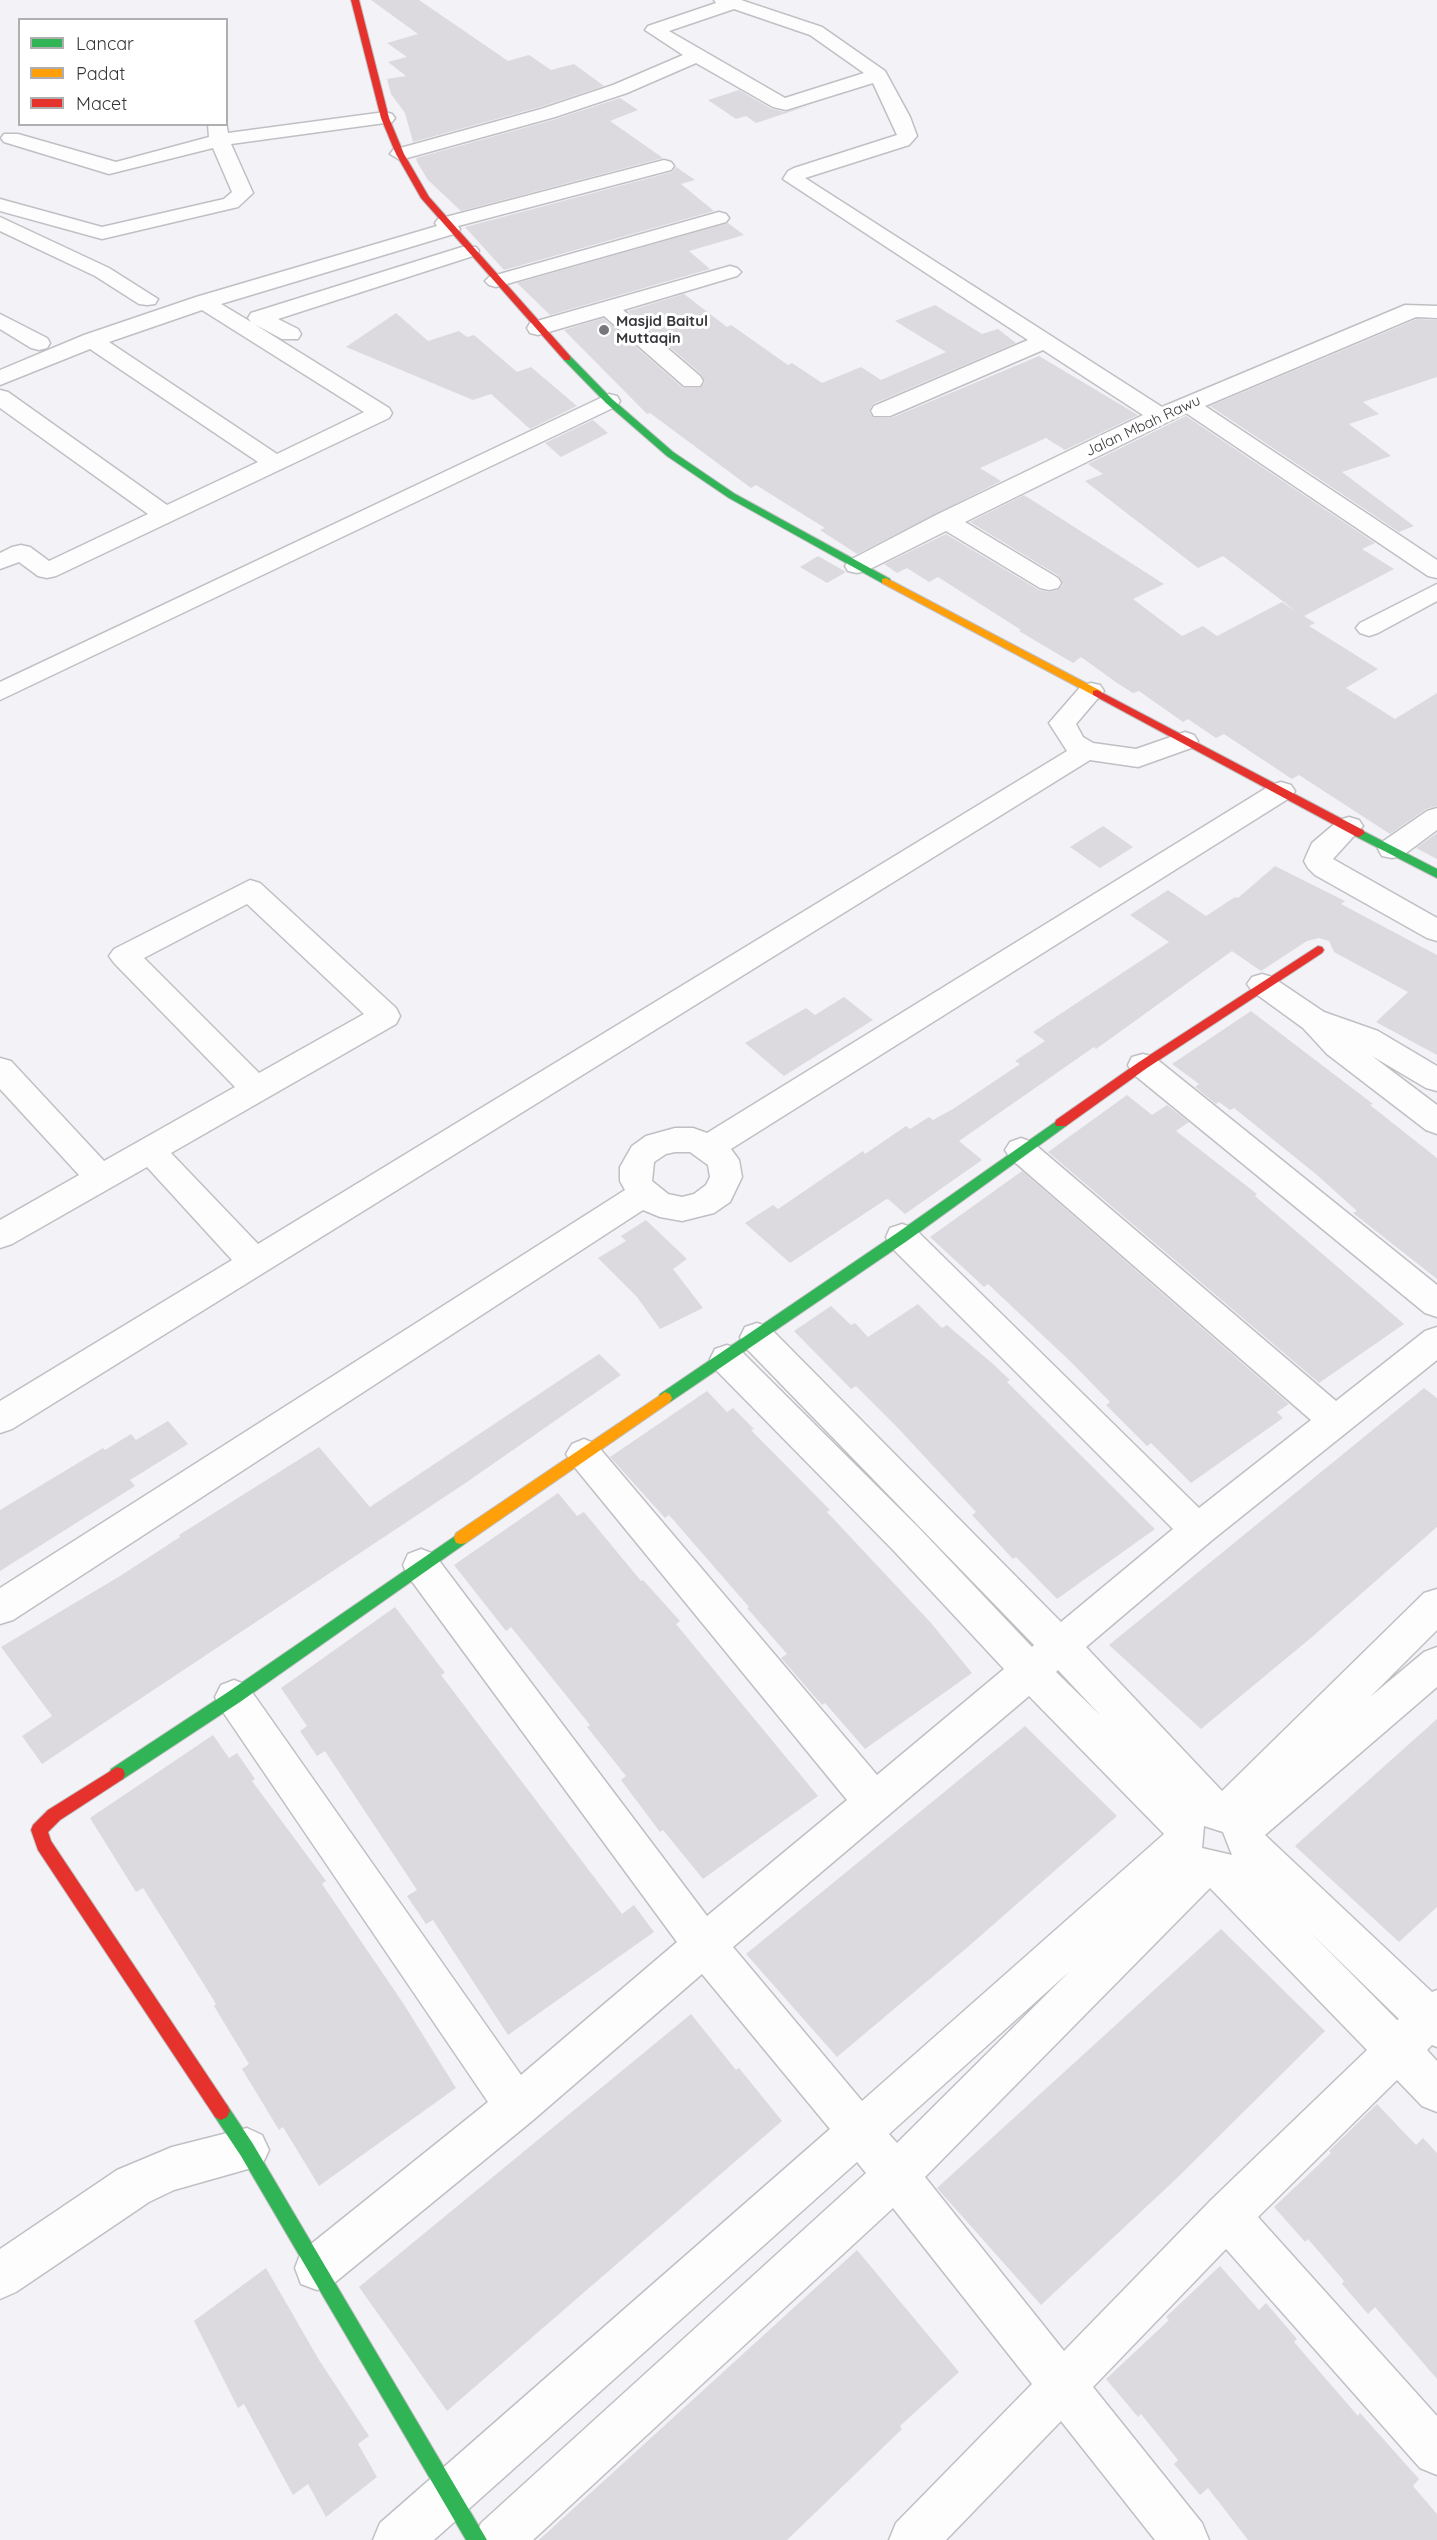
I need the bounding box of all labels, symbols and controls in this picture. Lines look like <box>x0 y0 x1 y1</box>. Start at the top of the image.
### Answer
legend <box>18 18 228 126</box>
text: Lancar <box>76 32 134 55</box>
text: Padat <box>76 62 125 85</box>
text: Macet <box>76 92 127 115</box>
place label: Masjid Baitul Muttaqin <box>616 312 708 347</box>
marker: Masjid Baitul Muttaqin <box>597 323 611 337</box>
street label: Jalan Mbah Rawu <box>1083 391 1203 461</box>

